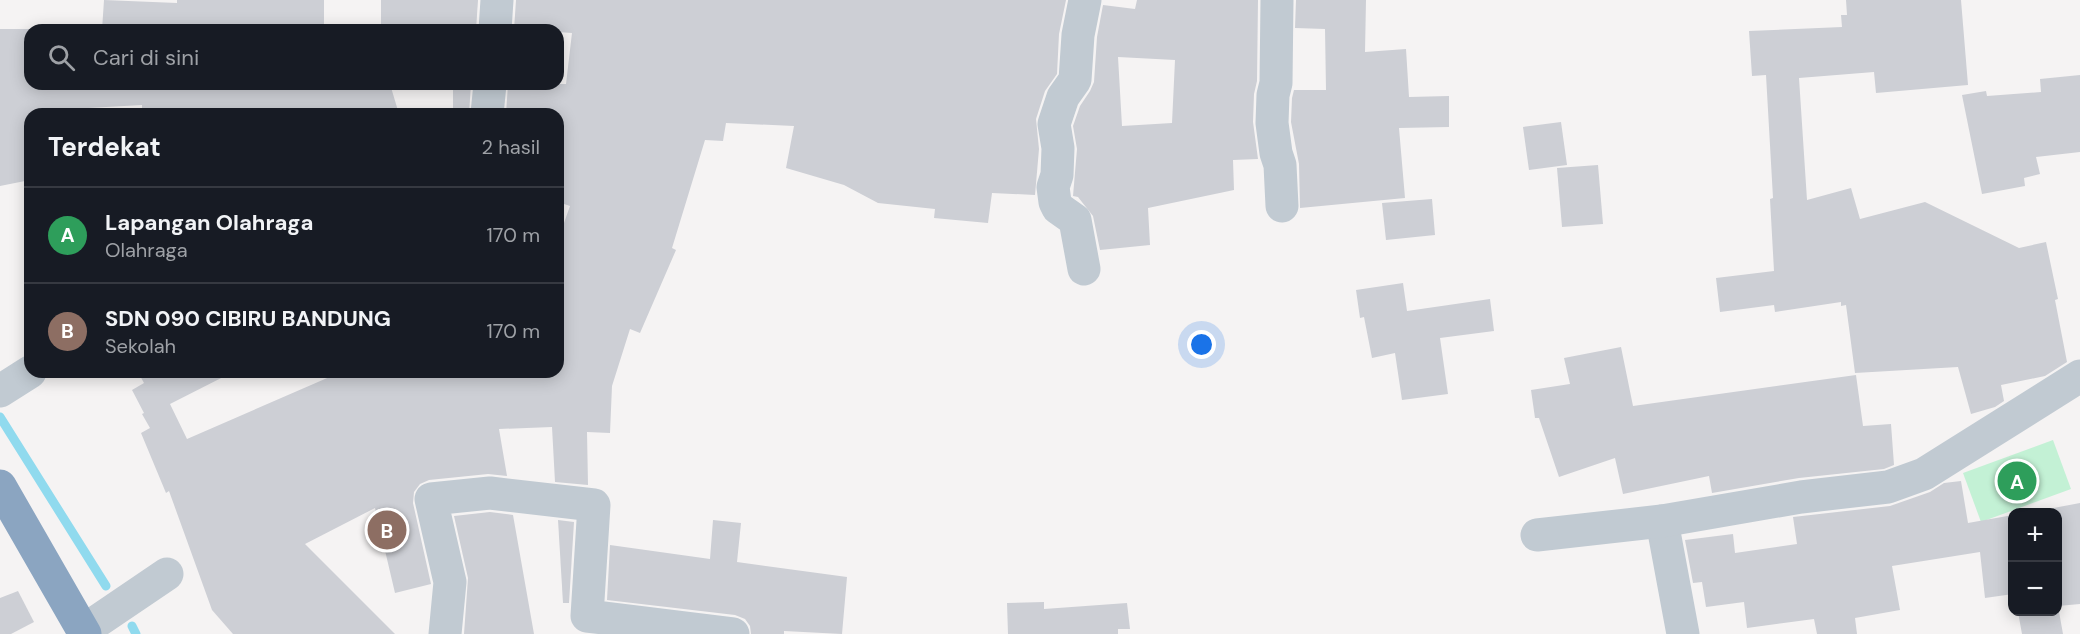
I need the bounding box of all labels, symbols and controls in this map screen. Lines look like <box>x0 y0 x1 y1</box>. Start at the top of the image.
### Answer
search box <box>24 24 564 90</box>
icon: search <box>45 41 78 74</box>
text: Cari di sini <box>93 43 199 72</box>
text: Terdekat <box>48 130 161 164</box>
text: 2 hasil <box>481 134 540 160</box>
text: Lapangan Olahraga <box>105 208 313 237</box>
text: A <box>60 222 75 248</box>
text: 170 m <box>487 222 540 248</box>
text: Olahraga <box>105 237 188 263</box>
text: SDN 090 CIBIRU BANDUNG <box>105 304 391 333</box>
text: B <box>61 318 74 344</box>
text: 170 m <box>487 318 540 344</box>
your location <box>1187 330 1216 359</box>
text: Sekolah <box>105 333 176 359</box>
pin: A <box>1998 458 2036 504</box>
pin: B <box>368 508 406 552</box>
map controls <box>2008 508 2062 616</box>
button: + <box>2008 508 2062 562</box>
button: − <box>2008 562 2062 616</box>

